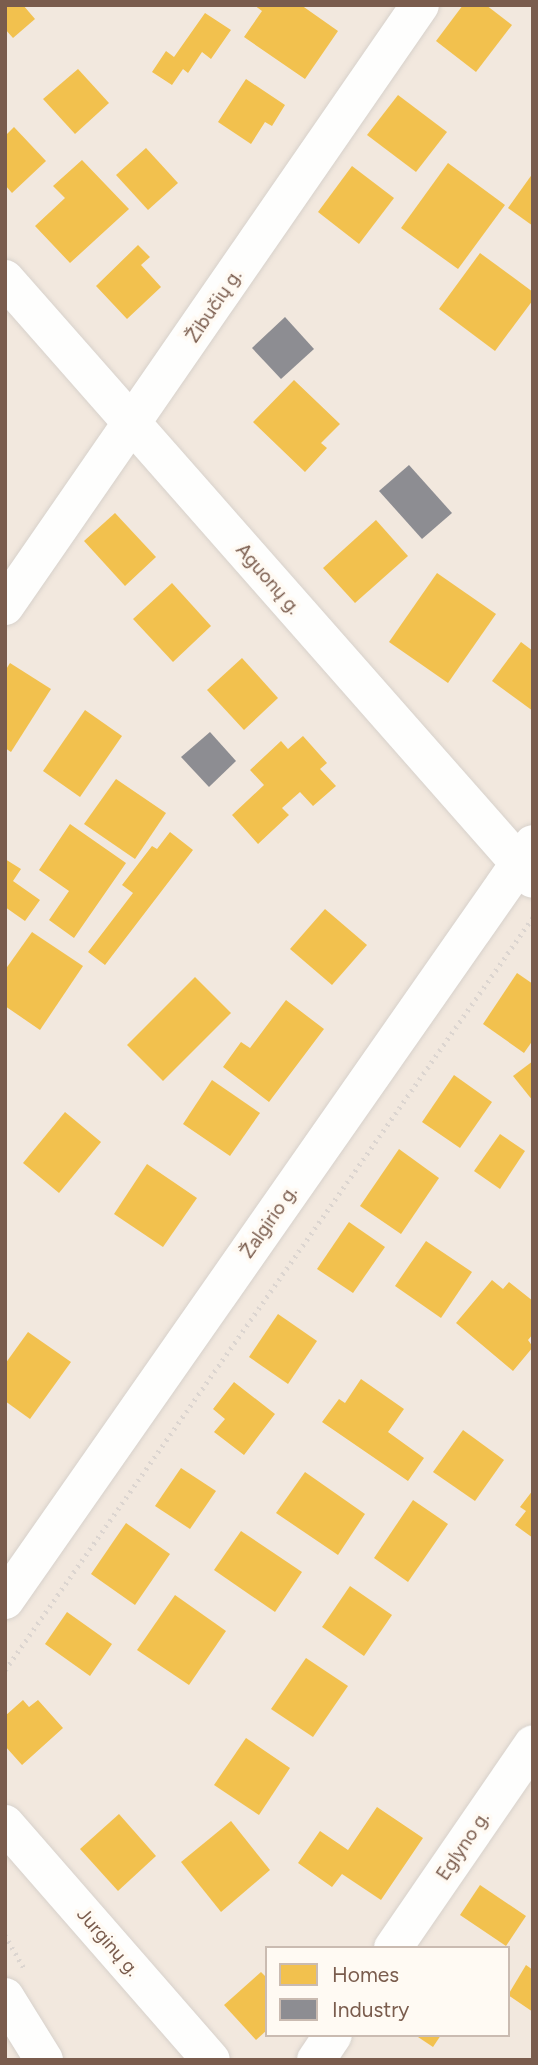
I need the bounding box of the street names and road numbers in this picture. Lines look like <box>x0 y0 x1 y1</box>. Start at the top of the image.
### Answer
street label: Žibučių g. <box>181 265 247 347</box>
street label: Aguonų g. <box>231 539 305 619</box>
street label: Žalgirio g. <box>236 1181 302 1263</box>
street label: Eglyno g. <box>432 1807 494 1885</box>
street label: Jurginų g. <box>72 1903 144 1981</box>

